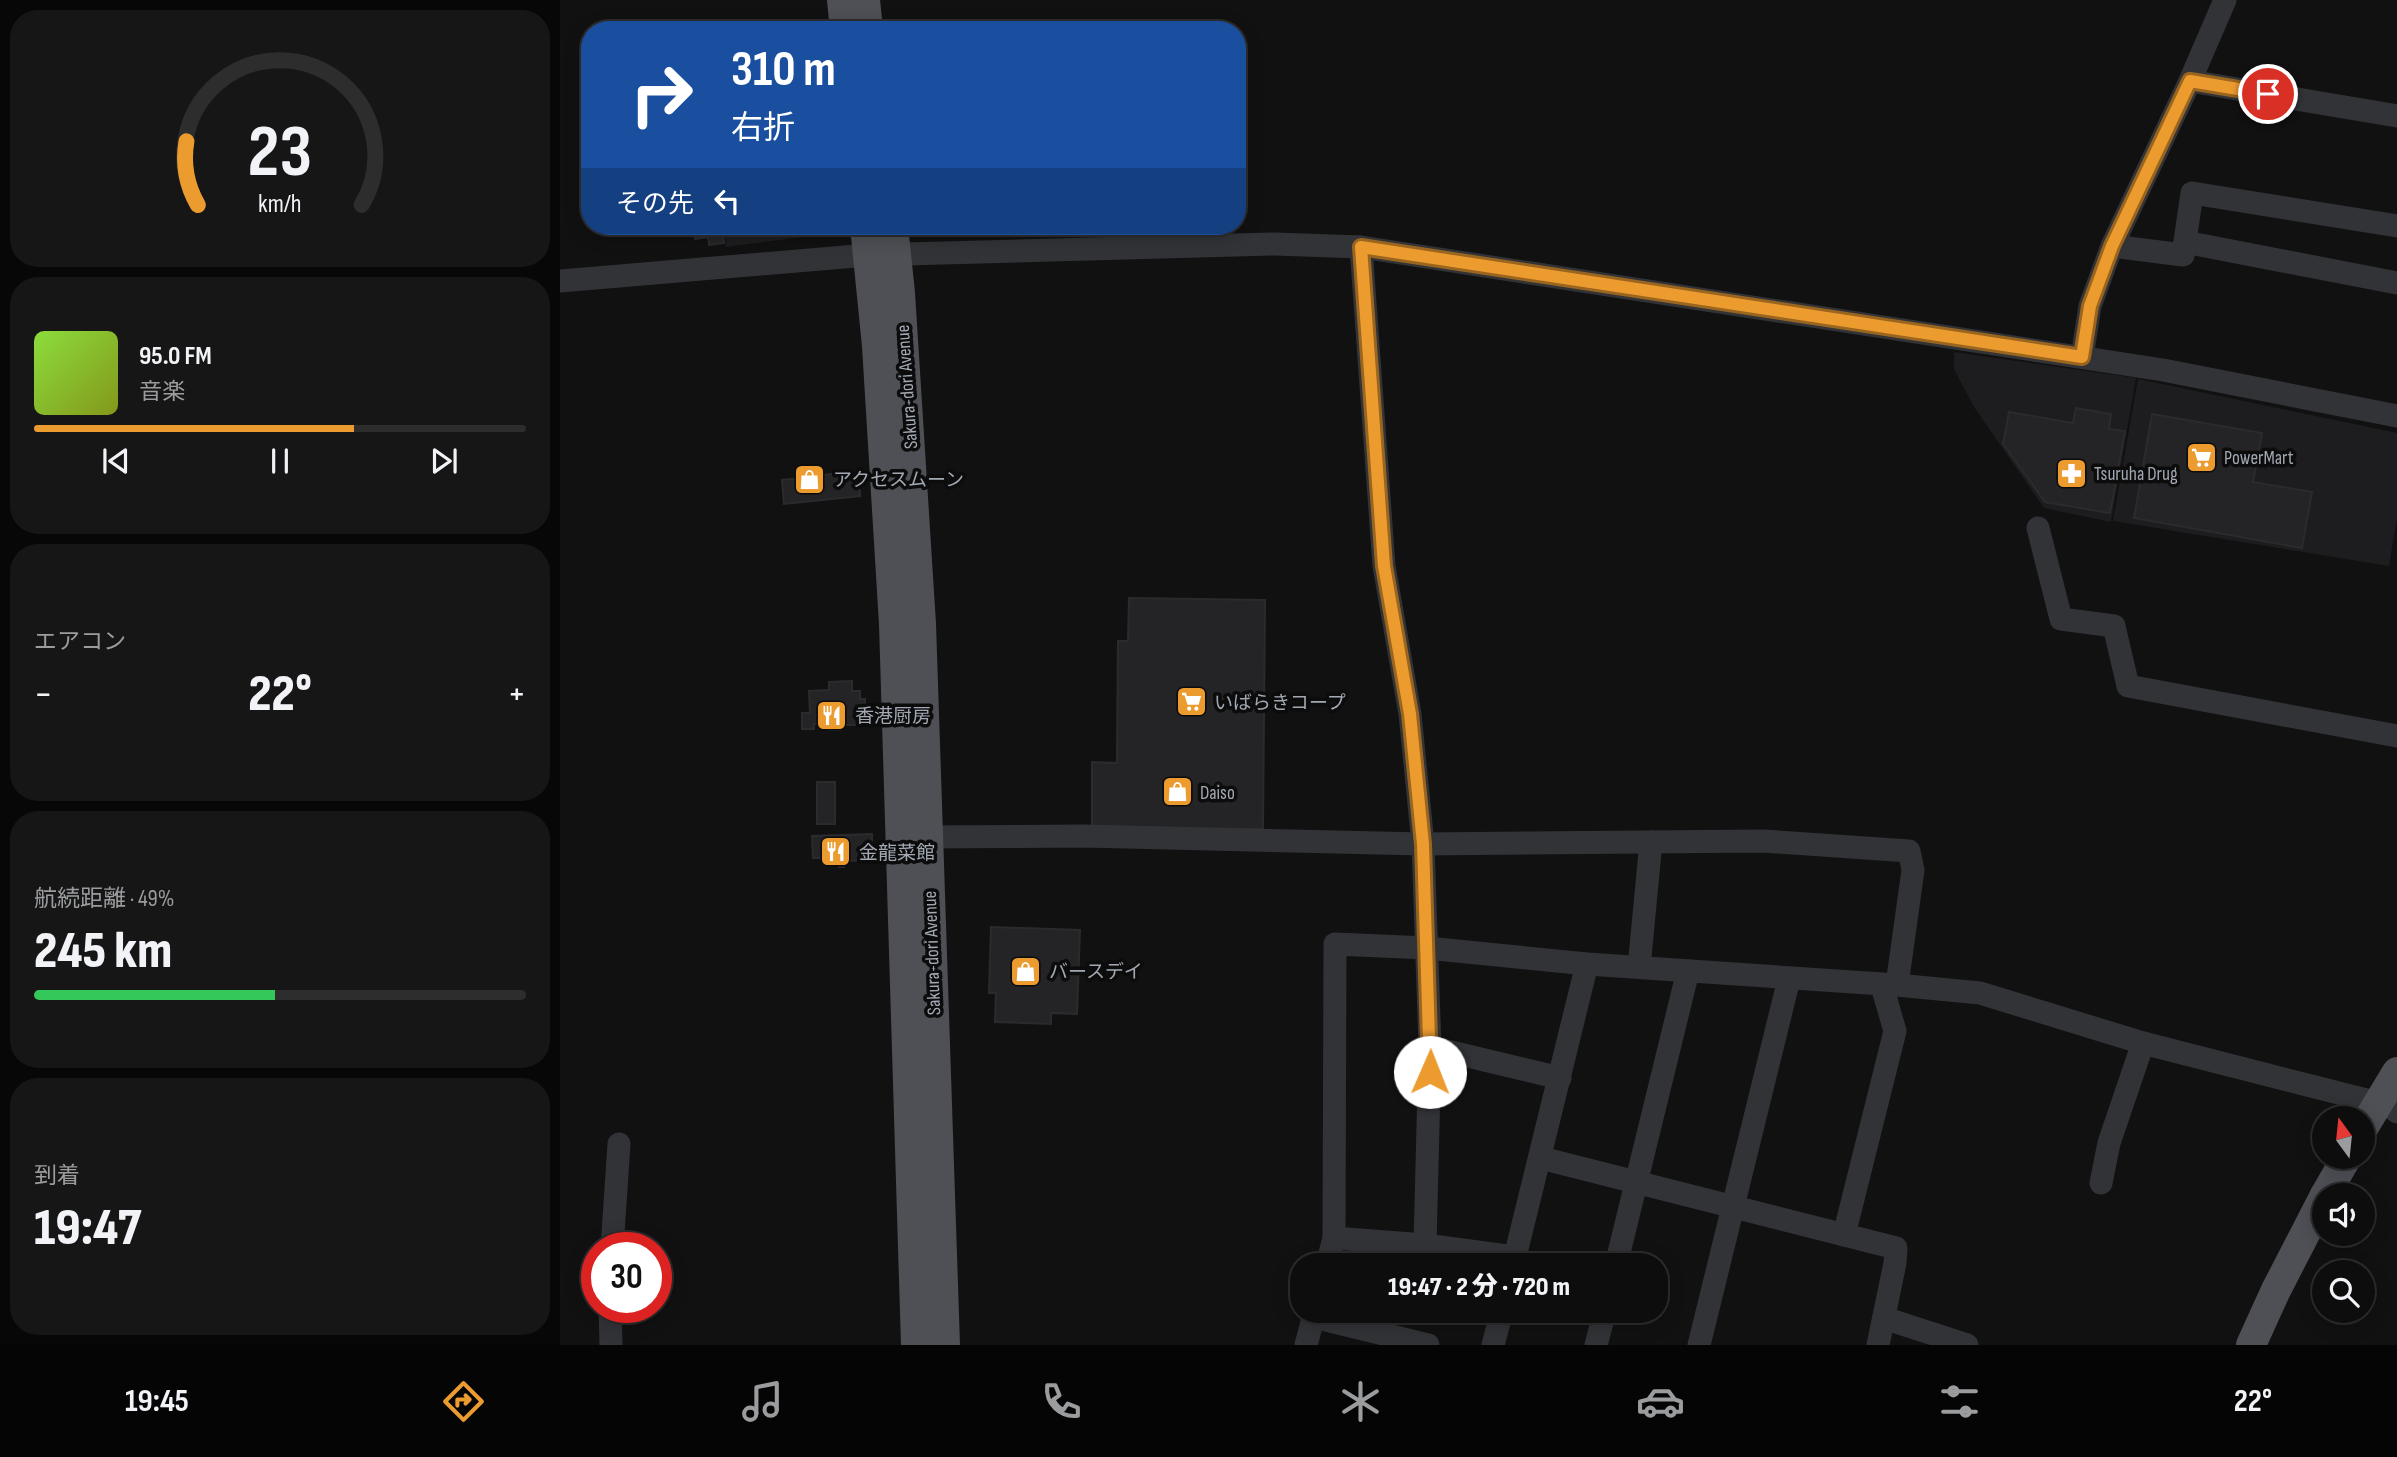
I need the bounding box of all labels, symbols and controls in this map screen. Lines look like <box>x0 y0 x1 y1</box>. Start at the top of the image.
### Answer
text: 310 m <box>731 41 836 100</box>
icon: right <box>616 49 707 140</box>
pin <box>2238 64 2298 124</box>
icon: arrive <box>2249 75 2287 113</box>
text: 23 <box>248 109 312 197</box>
text: 右折 <box>731 109 795 148</box>
icon: left <box>708 182 746 220</box>
text: km/h <box>258 188 302 219</box>
text: その先 <box>616 189 694 220</box>
street label: Sakura-dori Avenue <box>892 324 923 450</box>
text: 95.0 FM <box>139 341 212 372</box>
text: 音楽 <box>139 378 185 406</box>
supermarket icon: PowerMart <box>2184 440 2218 474</box>
icon: previous <box>97 442 135 480</box>
icon: pause <box>261 442 299 480</box>
icon: next <box>425 442 463 480</box>
place label: PowerMart <box>2224 447 2294 470</box>
pharmacy icon: Tsuruha Drug <box>2054 456 2088 490</box>
shop icon: アクセスムーン <box>793 462 827 496</box>
place label: Tsuruha Drug <box>2094 463 2178 486</box>
place label: アクセスムーン <box>833 469 964 492</box>
text: エアコン <box>34 628 126 656</box>
text: 22° <box>248 663 312 726</box>
text: − <box>34 672 53 717</box>
text: + <box>507 672 526 717</box>
supermarket icon: いばらきコープ <box>1174 685 1208 719</box>
place label: いばらきコープ <box>1214 692 1346 715</box>
restaurant icon: 香港厨房 <box>815 698 849 732</box>
place label: 香港厨房 <box>855 705 931 728</box>
shop icon: Daiso <box>1160 775 1194 809</box>
place label: Daiso <box>1200 782 1235 805</box>
restaurant icon: 金龍菜館 <box>819 835 853 869</box>
place label: 金龍菜館 <box>859 842 935 865</box>
text: 航続距離 · 49% <box>34 885 174 913</box>
street label: Sakura-dori Avenue <box>919 890 946 1015</box>
text: 245 km <box>34 920 172 983</box>
shop icon: バースデイ <box>1009 954 1043 988</box>
place label: バースデイ <box>1049 961 1143 984</box>
position arrow <box>1393 1035 1467 1109</box>
north arrow <box>2312 1106 2375 1169</box>
map controls <box>2312 1106 2375 1323</box>
text: 到着 <box>34 1162 80 1190</box>
button: sound <box>2312 1183 2375 1246</box>
text: 19:47 <box>34 1197 141 1260</box>
speed limit sign: 30 <box>581 1232 672 1323</box>
button: search <box>2312 1260 2375 1323</box>
text: 19:47 · 2 分 · 720 m <box>1388 1272 1570 1303</box>
icon: directions <box>439 1377 488 1426</box>
icon: music <box>738 1377 787 1426</box>
icon: phone <box>1037 1377 1086 1426</box>
icon: climate <box>1336 1377 1385 1426</box>
icon: car <box>1636 1377 1685 1426</box>
icon: filters <box>1935 1377 1984 1426</box>
text: 19:45 <box>125 1382 189 1421</box>
text: 22° <box>2234 1382 2272 1421</box>

